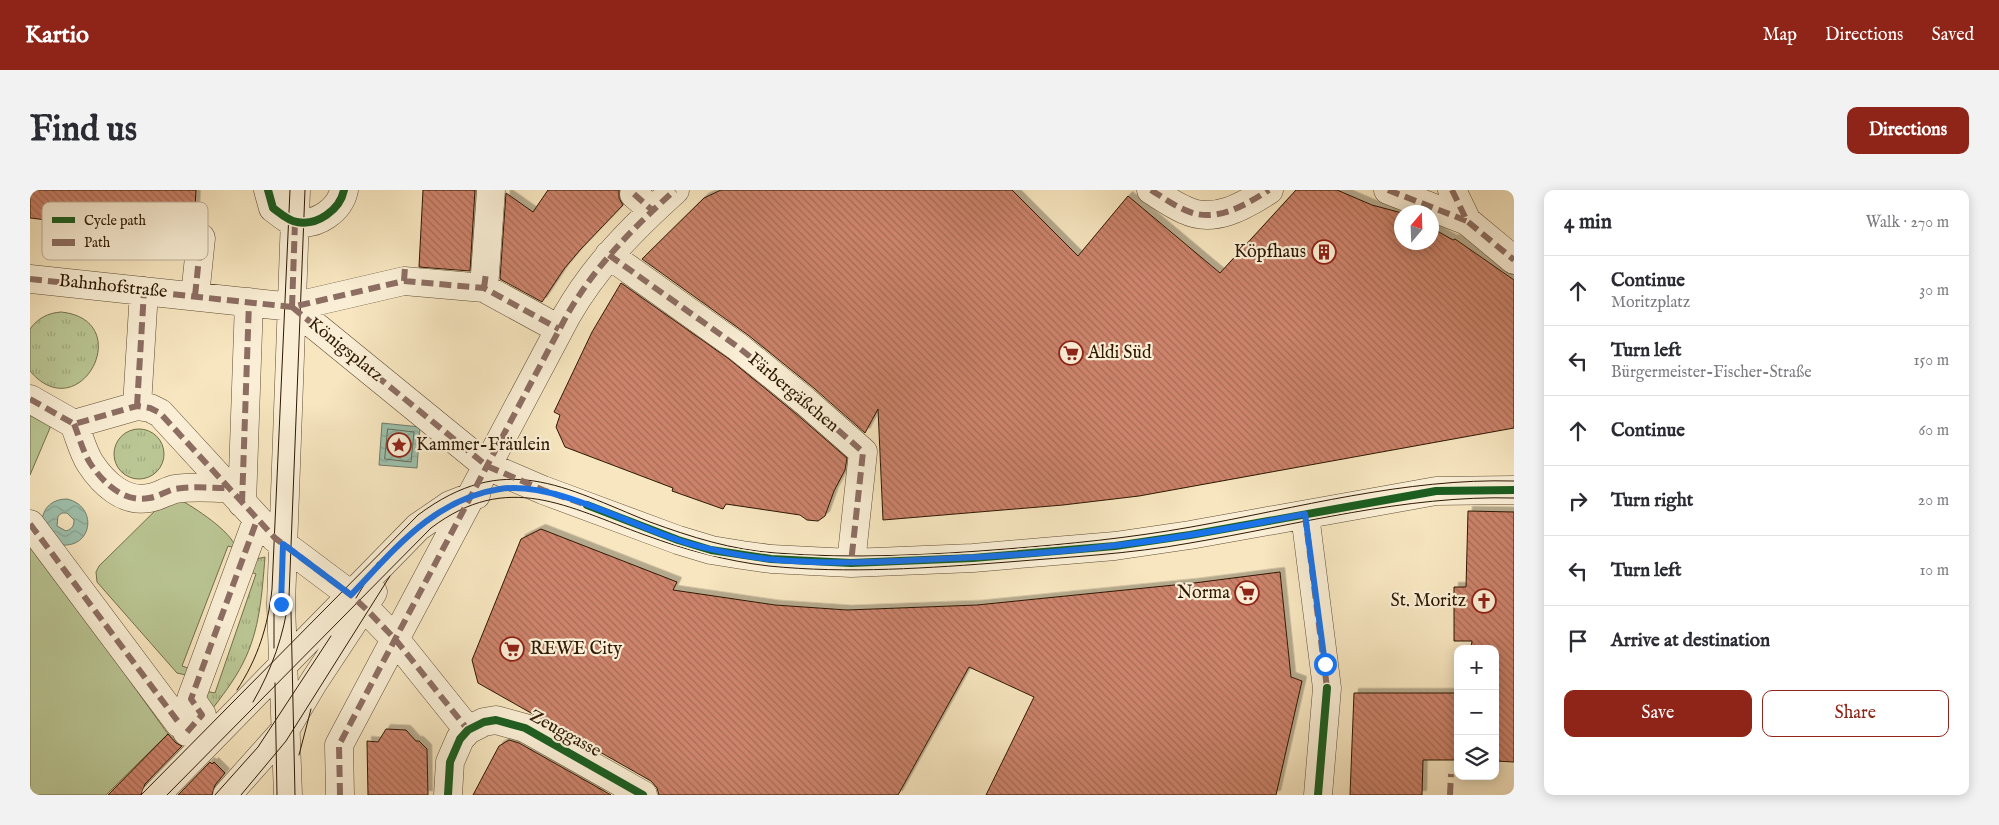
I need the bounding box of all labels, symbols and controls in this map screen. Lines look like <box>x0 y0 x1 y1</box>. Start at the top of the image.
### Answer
text: Kartio <box>25 20 89 51</box>
text: Map <box>1763 24 1797 47</box>
text: Directions <box>1825 24 1903 47</box>
text: Saved <box>1931 24 1974 47</box>
button: Directions <box>1847 107 1969 154</box>
text: Find us <box>30 108 137 153</box>
legend <box>42 202 208 260</box>
north arrow <box>1394 205 1439 250</box>
text: 4 min <box>1564 209 1612 236</box>
text: Cycle path <box>84 212 146 230</box>
text: Walk · 270 m <box>1866 213 1949 233</box>
text: Path <box>84 234 111 252</box>
building icon: Köpfhaus <box>1311 239 1337 265</box>
place label: Köpfhaus <box>1234 241 1306 264</box>
text: Continue <box>1611 269 1685 293</box>
street label: Bahnhofstraße <box>58 270 168 304</box>
icon: ahead <box>1564 277 1592 305</box>
text: 30 m <box>1919 281 1949 301</box>
text: Moritzplatz <box>1611 293 1690 313</box>
street label: Königsplatz <box>303 313 387 387</box>
text: Turn left <box>1611 339 1682 363</box>
supermarket icon: Aldi Süd <box>1058 340 1084 366</box>
place label: Aldi Süd <box>1087 342 1152 365</box>
icon: left <box>1564 347 1592 375</box>
street label: Färbergäßchen <box>743 348 844 438</box>
text: 150 m <box>1914 351 1949 371</box>
text: Bürgermeister-Fischer-Straße <box>1611 363 1811 383</box>
icon: ahead <box>1564 417 1592 445</box>
text: Continue <box>1611 419 1685 443</box>
text: 60 m <box>1919 421 1949 441</box>
place icon: Kammer-Fräulein <box>386 432 412 458</box>
place label: Kammer-Fräulein <box>416 434 551 457</box>
icon: right <box>1564 487 1592 515</box>
text: Turn right <box>1611 489 1693 513</box>
text: 20 m <box>1918 491 1949 511</box>
icon: left <box>1564 557 1592 585</box>
text: Turn left <box>1611 559 1682 583</box>
text: 10 m <box>1919 561 1949 581</box>
supermarket icon: Norma <box>1234 580 1260 606</box>
place label: Norma <box>1177 582 1230 605</box>
church icon: St. Moritz <box>1471 588 1497 614</box>
place label: St. Moritz <box>1391 590 1466 613</box>
route end <box>270 593 293 616</box>
icon: arrive <box>1564 627 1592 655</box>
text: Arrive at destination <box>1611 629 1770 653</box>
supermarket icon: REWE City <box>499 636 525 662</box>
place label: REWE City <box>530 638 622 661</box>
map controls <box>1454 645 1499 780</box>
button: + <box>1454 645 1499 690</box>
route start <box>1314 653 1337 676</box>
button: − <box>1454 690 1499 735</box>
button: Save <box>1564 690 1752 737</box>
button: Share <box>1762 690 1949 737</box>
street label: Zeuggasse <box>525 705 605 763</box>
button: layers <box>1454 735 1499 780</box>

